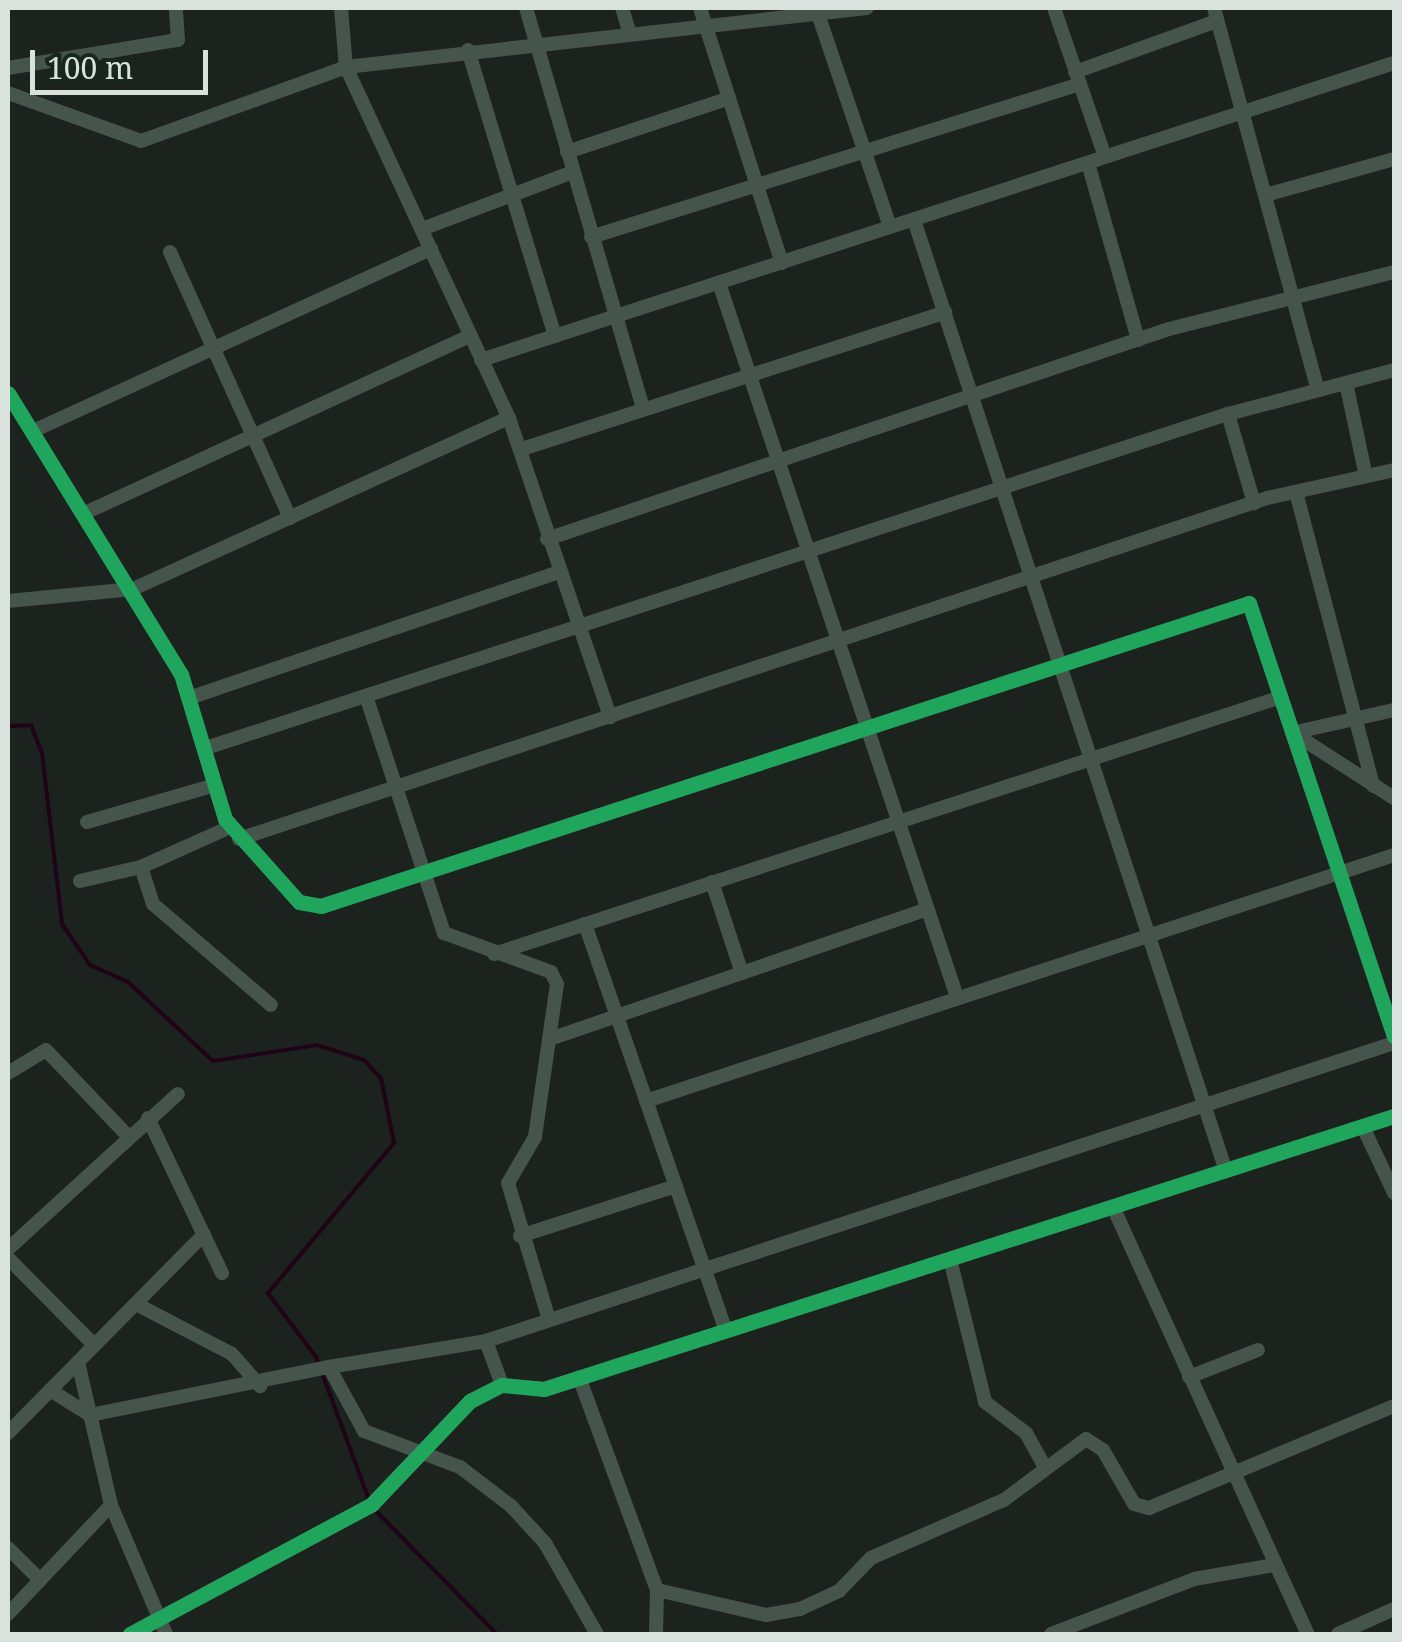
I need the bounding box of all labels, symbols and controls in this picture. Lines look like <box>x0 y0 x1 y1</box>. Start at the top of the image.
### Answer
scale bar <box>35 30 212 92</box>
text: 100 m <box>47 47 133 88</box>

